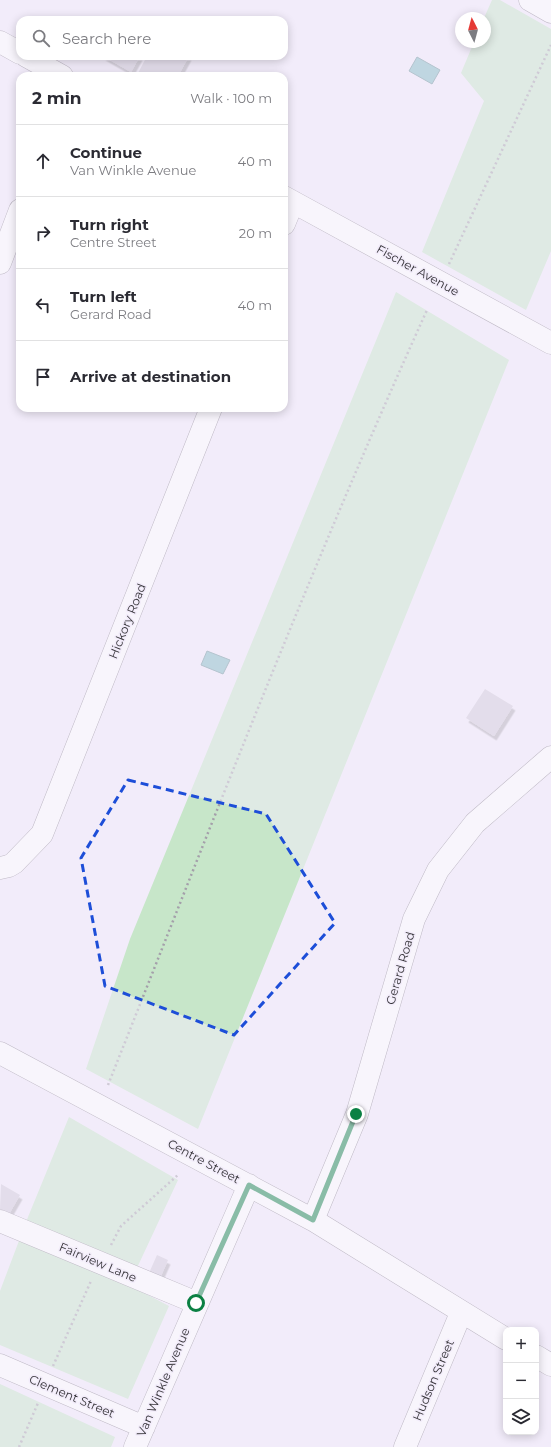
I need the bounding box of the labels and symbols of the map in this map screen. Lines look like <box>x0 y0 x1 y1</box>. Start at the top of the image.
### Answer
north arrow <box>455 12 491 48</box>
street label: Fischer Avenue <box>374 241 462 299</box>
street label: Hickory Road <box>105 581 149 661</box>
street label: Gerard Road <box>382 930 418 1006</box>
route end <box>347 1105 365 1123</box>
street label: Centre Street <box>165 1136 243 1186</box>
street label: Fairview Lane <box>57 1239 139 1285</box>
route start <box>187 1294 205 1312</box>
street label: Van Winkle Avenue <box>133 1325 193 1439</box>
street label: Hudson Street <box>409 1337 457 1423</box>
street label: Clement Street <box>27 1371 117 1421</box>

